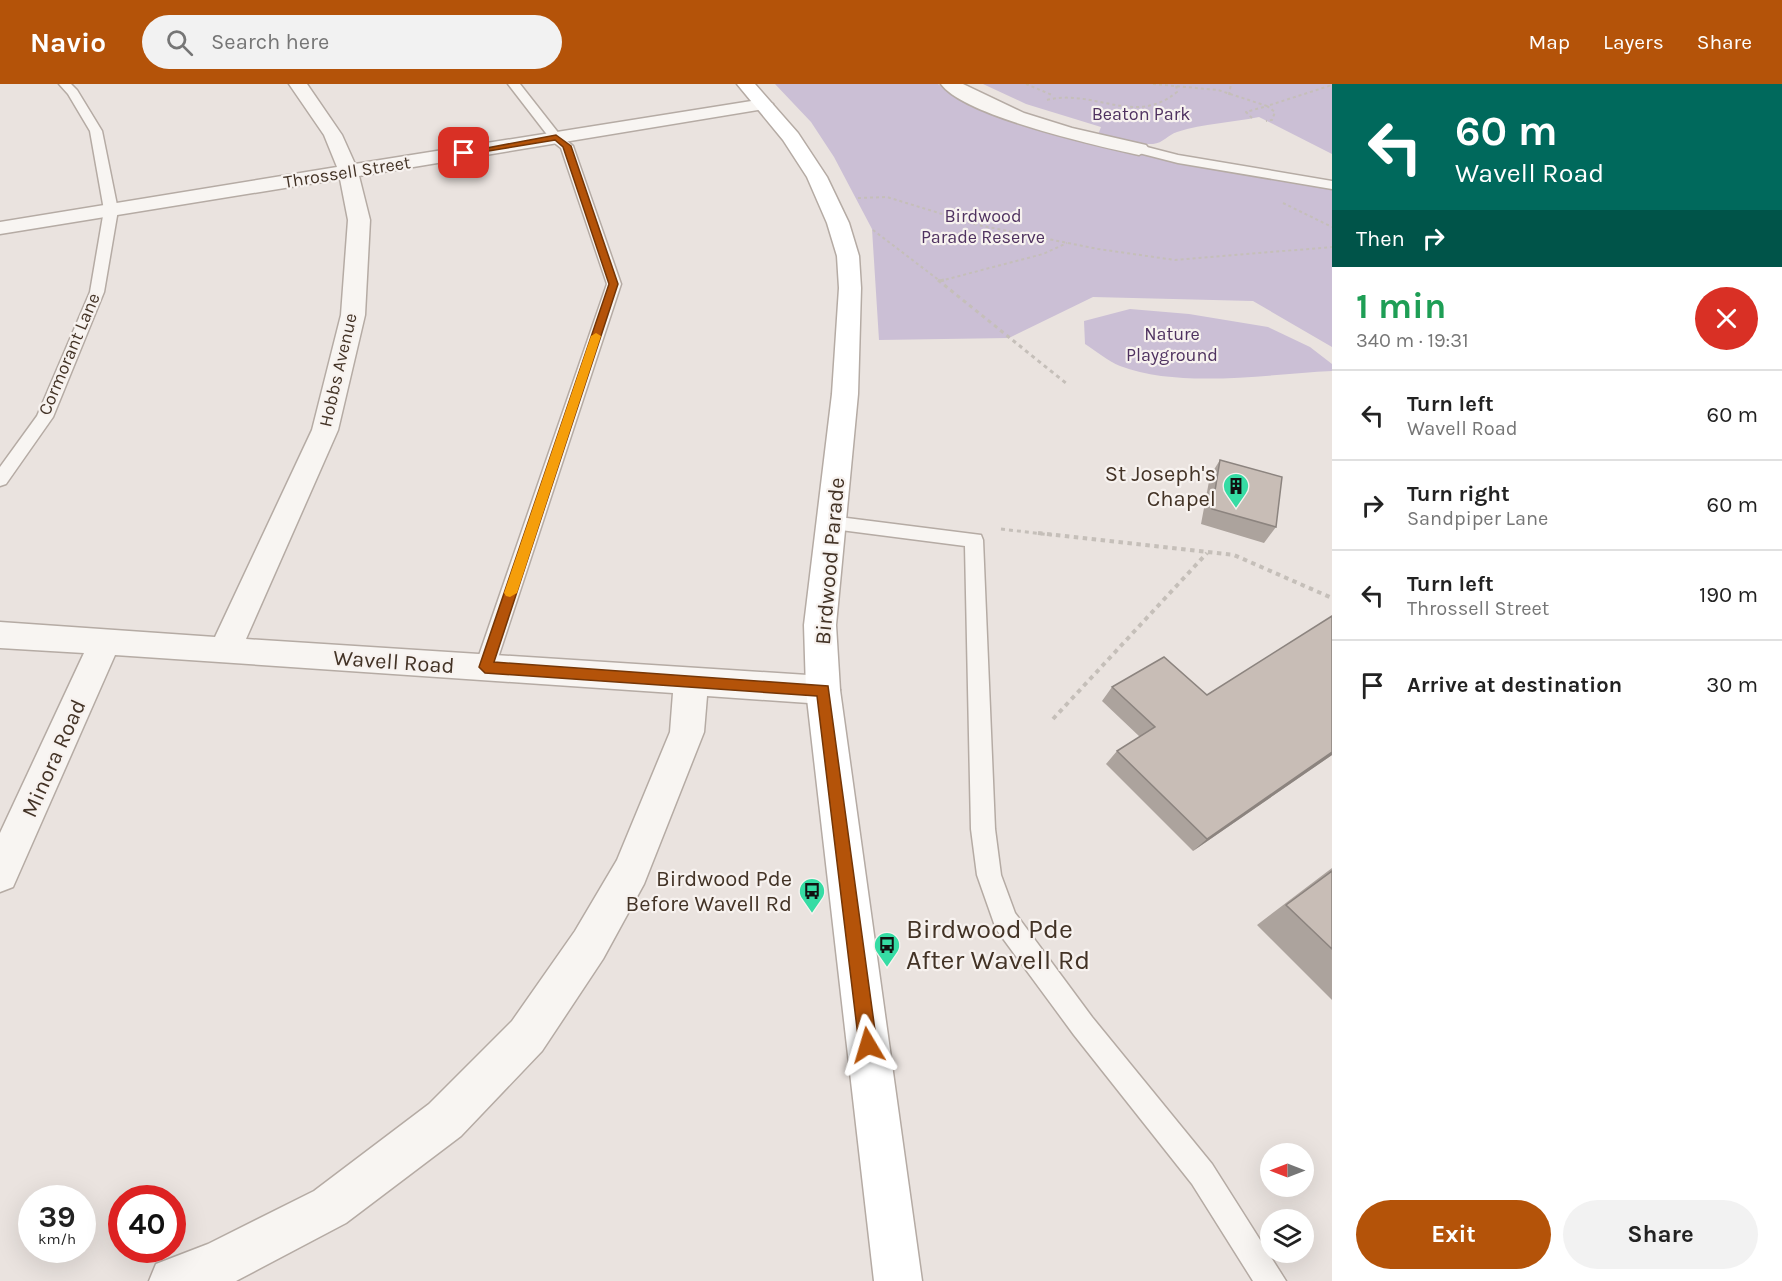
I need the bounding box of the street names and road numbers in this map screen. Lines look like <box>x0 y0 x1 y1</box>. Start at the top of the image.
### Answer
street label: Throssell Street <box>282 151 412 193</box>
street label: Cormorant Lane <box>33 289 105 419</box>
street label: Hobbs Avenue <box>314 311 362 429</box>
street label: Birdwood Parade <box>810 476 850 646</box>
street label: Wavell Road <box>332 645 456 679</box>
street label: Minora Road <box>16 695 92 821</box>

